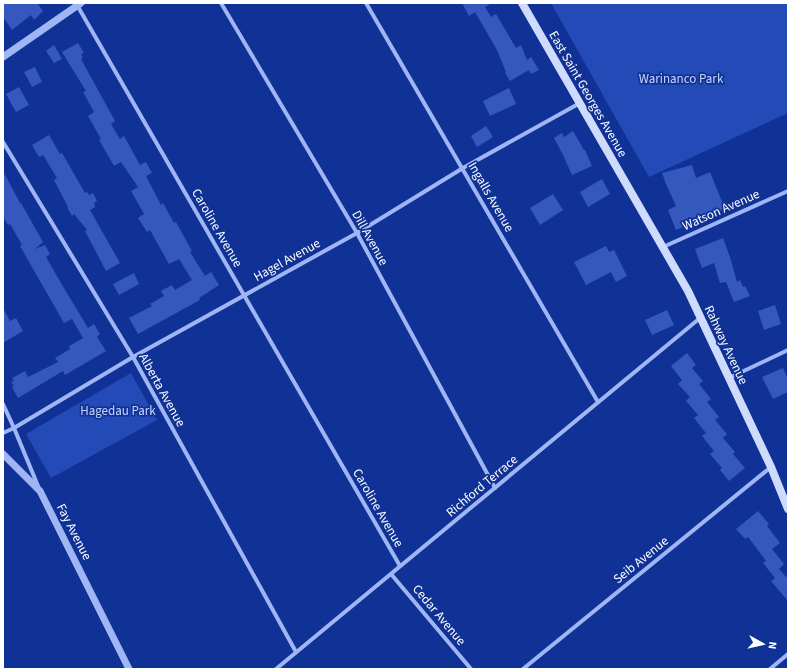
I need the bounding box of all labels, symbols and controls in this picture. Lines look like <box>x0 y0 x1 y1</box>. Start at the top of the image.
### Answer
street label: East Saint Georges Avenue <box>544 27 632 161</box>
park label: Warinanco Park <box>639 70 724 88</box>
street label: Ingalls Avenue <box>464 159 518 235</box>
street label: Caroline Avenue <box>187 185 247 271</box>
street label: Watson Avenue <box>679 185 763 235</box>
street label: Dill Avenue <box>347 207 393 269</box>
street label: Hagel Avenue <box>250 234 324 286</box>
street label: Rahway Avenue <box>700 302 752 388</box>
street label: Alberta Avenue <box>134 350 190 430</box>
park label: Hagedau Park <box>80 402 156 420</box>
street label: Richford Terrace <box>442 451 522 521</box>
street label: Caroline Avenue <box>348 465 408 551</box>
street label: Fay Avenue <box>52 501 96 563</box>
street label: Seib Avenue <box>610 532 672 588</box>
street label: Cedar Avenue <box>408 581 470 649</box>
north arrow <box>743 624 783 664</box>
text: N <box>764 641 780 650</box>

